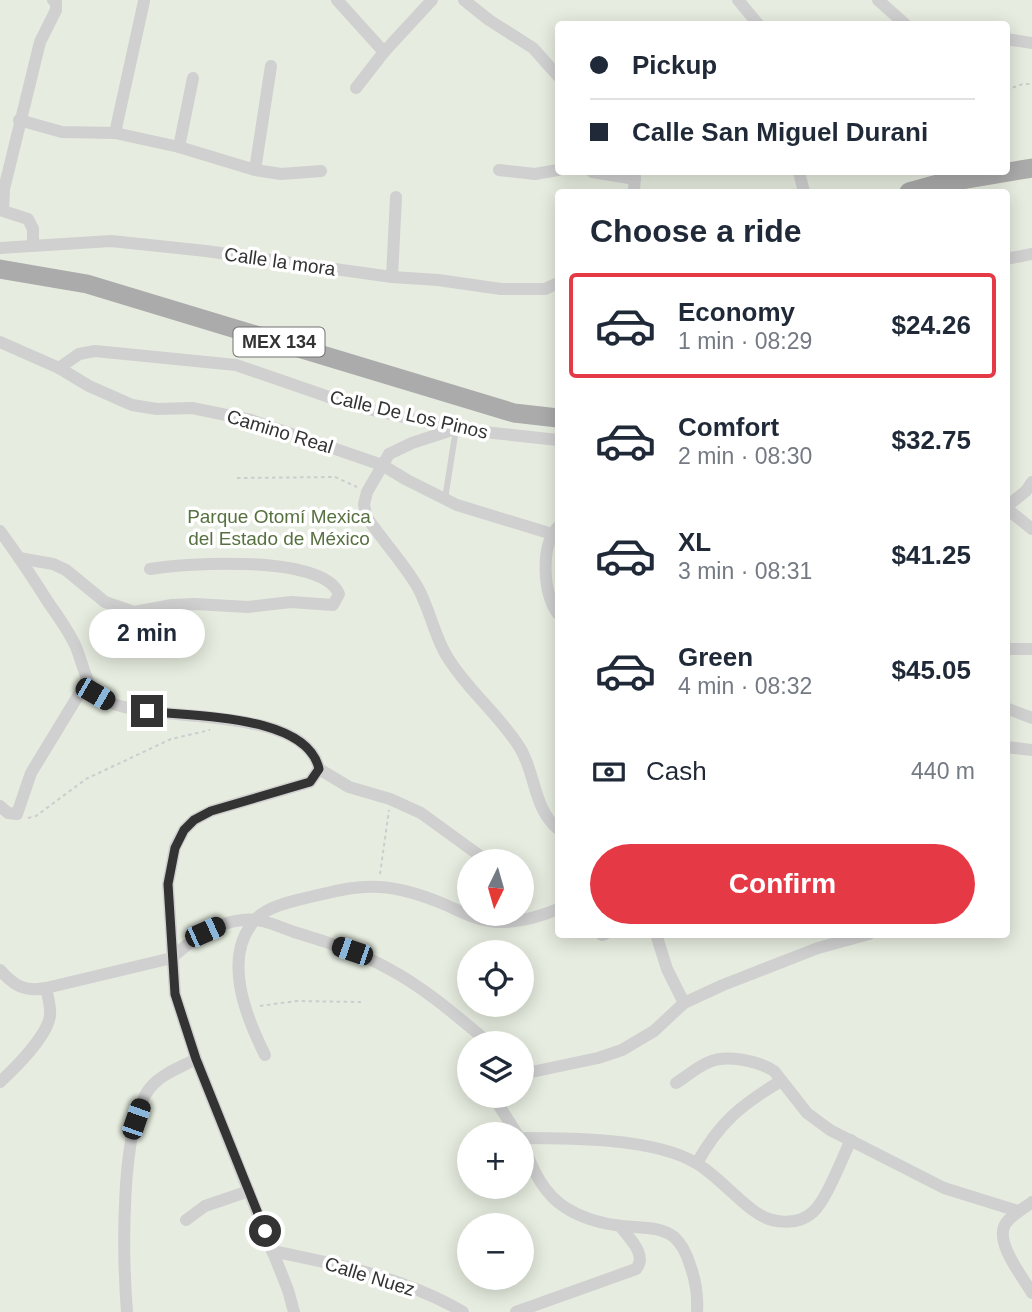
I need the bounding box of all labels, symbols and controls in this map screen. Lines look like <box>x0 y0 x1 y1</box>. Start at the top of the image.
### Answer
text: Pickup <box>632 50 717 80</box>
text: Calle San Miguel Durani <box>632 117 928 147</box>
text: Choose a ride <box>590 213 802 249</box>
street label: Calle la mora <box>223 243 337 280</box>
icon: car <box>594 294 657 357</box>
text: Economy <box>678 297 795 327</box>
text: $24.26 <box>891 310 971 340</box>
road number: MEX 134 <box>233 328 324 356</box>
text: 1 min · 08:29 <box>678 328 812 354</box>
street label: Calle De Los Pinos <box>328 386 490 443</box>
street label: Camino Real <box>224 405 335 458</box>
icon: car <box>594 409 657 472</box>
text: Comfort <box>678 412 779 442</box>
text: $32.75 <box>891 425 971 455</box>
text: 2 min · 08:30 <box>678 443 812 469</box>
park label: Parque Otomí Mexica del Estado de México <box>187 506 371 549</box>
icon: car <box>594 524 657 587</box>
text: XL <box>678 527 711 557</box>
text: $41.25 <box>891 540 971 570</box>
text: 3 min · 08:31 <box>678 558 812 584</box>
callout: 2 min <box>89 610 205 658</box>
text: 2 min <box>117 620 177 646</box>
icon: car <box>594 639 657 702</box>
text: Green <box>678 642 753 672</box>
text: $45.05 <box>891 655 971 685</box>
text: 4 min · 08:32 <box>678 673 812 699</box>
car <box>72 674 119 714</box>
route end <box>131 695 163 727</box>
icon: cash <box>590 753 628 791</box>
text: Cash <box>646 756 707 786</box>
text: 440 m <box>911 758 975 784</box>
button: Confirm <box>590 844 975 924</box>
north arrow <box>457 849 534 926</box>
map controls <box>457 849 534 1290</box>
car <box>182 914 229 950</box>
car <box>329 934 376 968</box>
button: locate <box>457 940 534 1017</box>
button: layers <box>457 1031 534 1108</box>
car <box>120 1096 153 1142</box>
button: + <box>457 1122 534 1199</box>
button: − <box>457 1213 534 1290</box>
route start <box>249 1215 281 1247</box>
street label: Calle Nuez <box>322 1253 417 1300</box>

